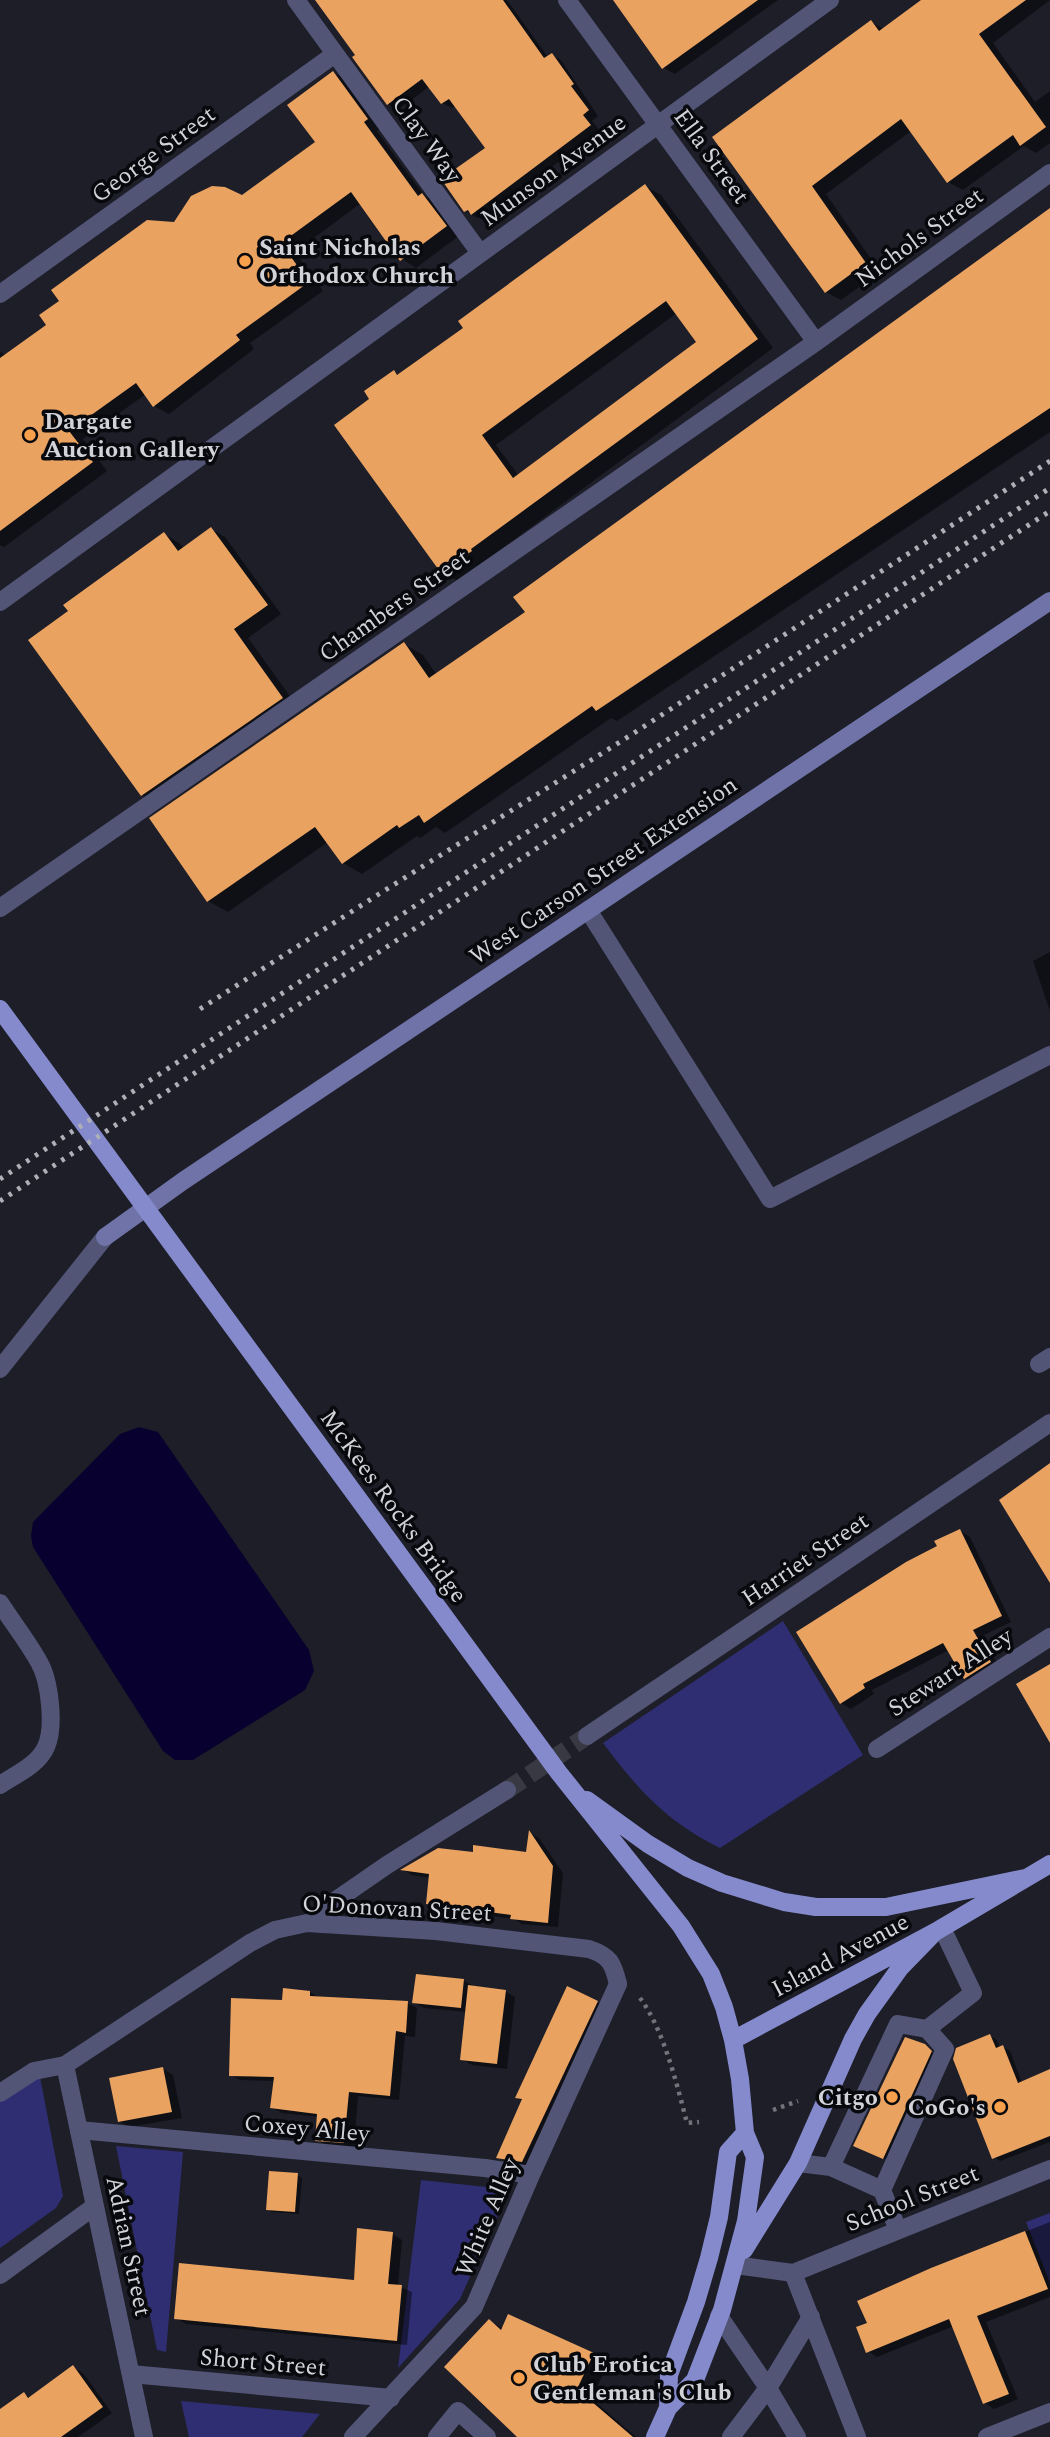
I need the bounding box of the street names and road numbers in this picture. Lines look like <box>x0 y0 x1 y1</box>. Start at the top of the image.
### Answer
street label: Clay Way <box>382 89 471 192</box>
street label: George Street <box>84 97 223 212</box>
street label: Ella Street <box>664 101 758 212</box>
street label: Munson Avenue <box>473 105 634 236</box>
street label: Nichols Street <box>848 179 991 297</box>
street label: Chambers Street <box>312 540 478 671</box>
street label: West Carson Street Extension <box>462 767 745 974</box>
street label: McKees Rocks Bridge <box>311 1402 476 1611</box>
street label: Harriet Street <box>735 1504 876 1616</box>
street label: Stewart Alley <box>881 1618 1021 1727</box>
street label: O'Donovan Street <box>301 1886 493 1932</box>
street label: Island Avenue <box>765 1905 916 2007</box>
street label: Coxey Alley <box>243 2106 373 2153</box>
street label: White Alley <box>447 2151 530 2282</box>
street label: School Street <box>840 2156 984 2242</box>
street label: Adrian Street <box>96 2173 160 2320</box>
street label: Short Street <box>198 2340 328 2386</box>

